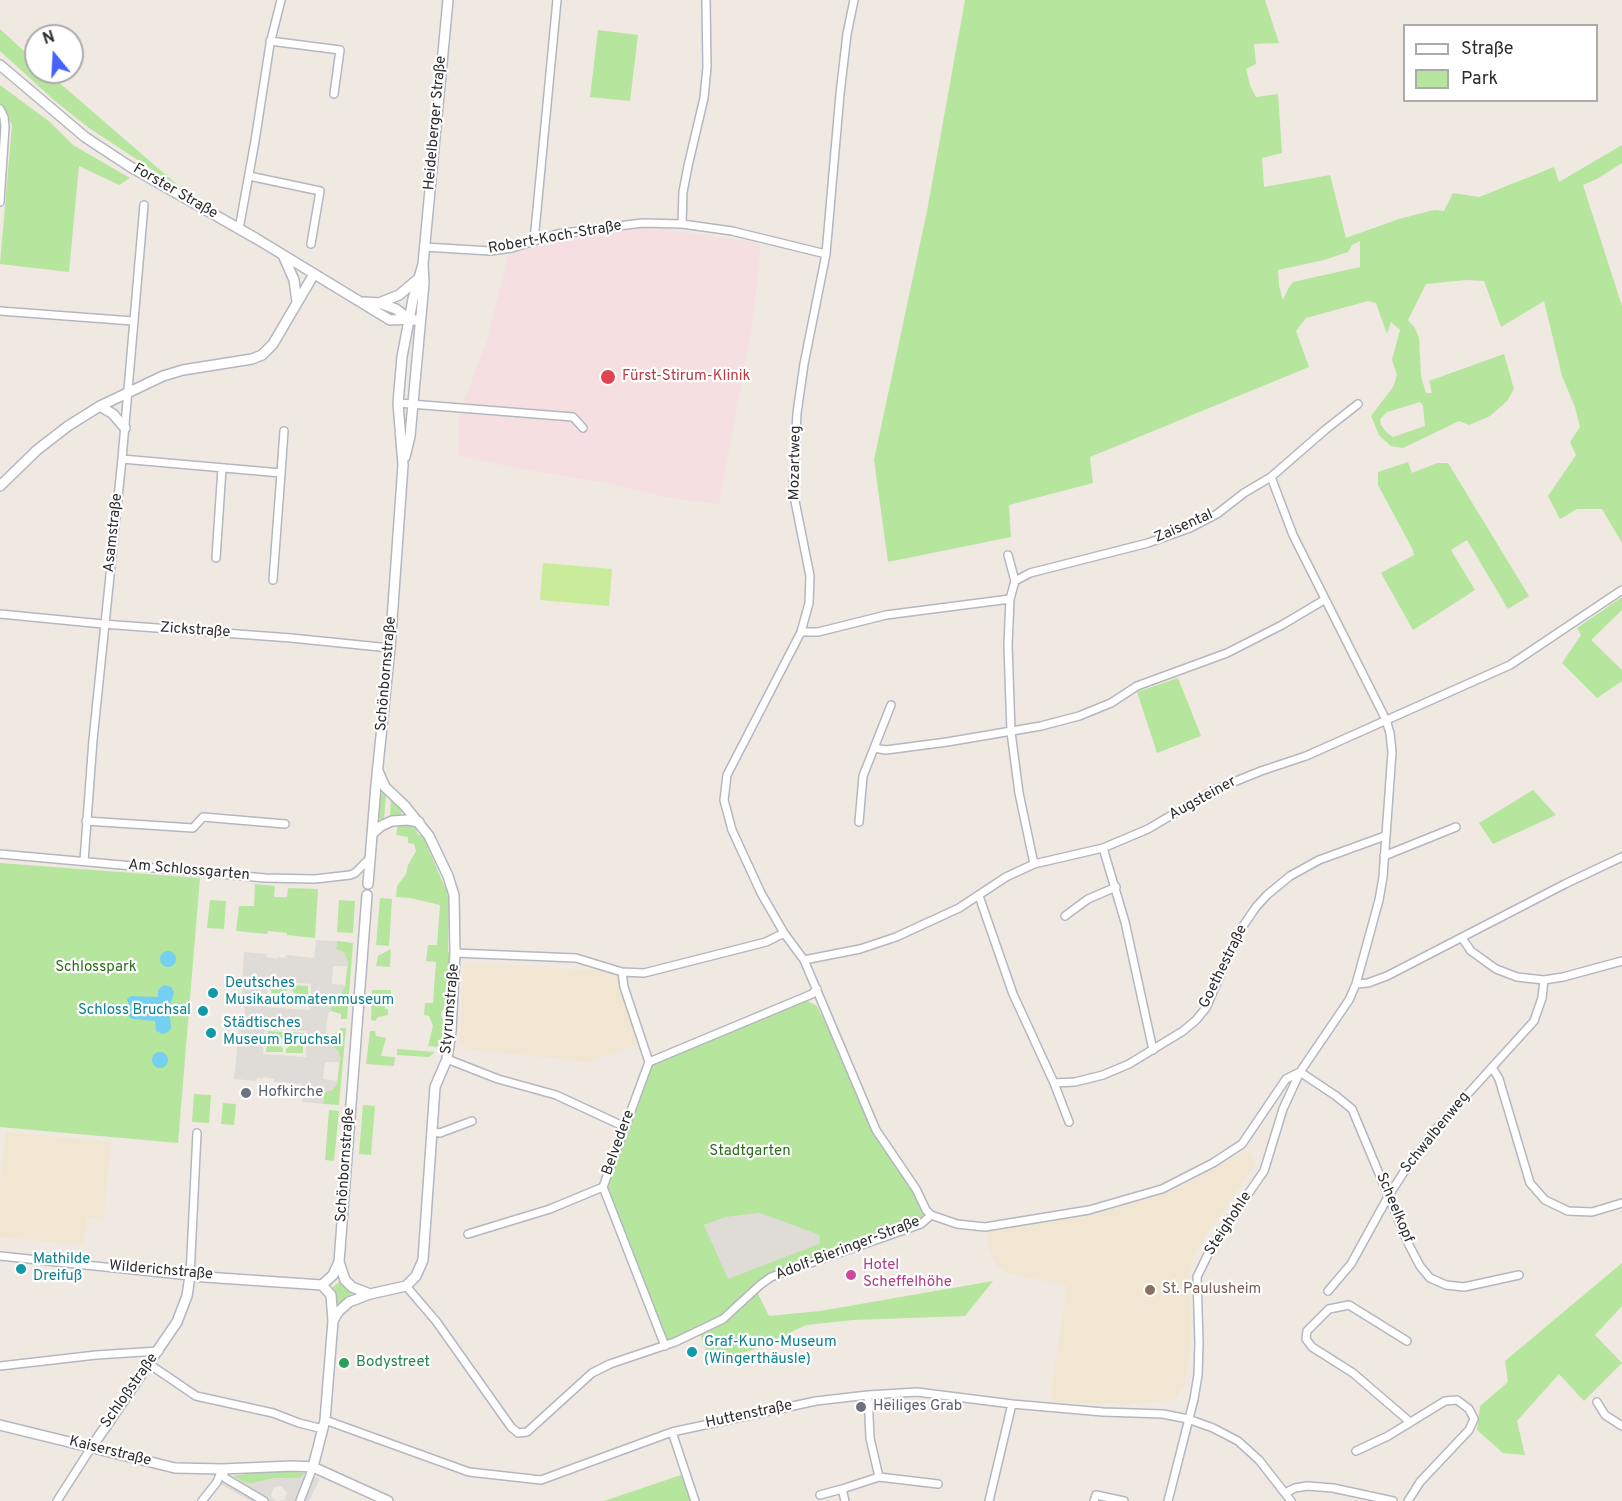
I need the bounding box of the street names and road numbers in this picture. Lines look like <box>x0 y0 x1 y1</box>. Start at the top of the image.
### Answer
street label: Heidelberger Straße <box>421 55 451 191</box>
street label: Forster Straße <box>129 160 221 224</box>
street label: Robert-Koch-Straße <box>487 217 623 259</box>
street label: Mozartweg <box>786 425 806 501</box>
street label: Asamstraße <box>101 493 127 573</box>
street label: Zaisental <box>1152 506 1216 548</box>
street label: Schönbornstraße <box>373 616 401 732</box>
street label: Zickstraße <box>159 620 231 642</box>
street label: Augsteiner <box>1166 773 1240 825</box>
street label: Am Schlossgarten <box>127 857 251 885</box>
street label: Goethestraße <box>1196 922 1252 1012</box>
street label: Styrumstraße <box>438 963 464 1055</box>
street label: Schwalbenweg <box>1398 1089 1474 1177</box>
street label: Schönbornstraße <box>333 1107 359 1223</box>
street label: Belvedere <box>599 1108 639 1178</box>
street label: Scheelkopf <box>1371 1170 1417 1246</box>
street label: Steighohle <box>1202 1189 1256 1259</box>
street label: Adolf-Bieringer-Straße <box>773 1213 923 1285</box>
street label: Wilderichstraße <box>108 1257 214 1285</box>
street label: Schloßstraße <box>98 1350 162 1432</box>
street label: Huttenstraße <box>704 1397 794 1433</box>
street label: Kaiserstraße <box>67 1433 153 1471</box>

